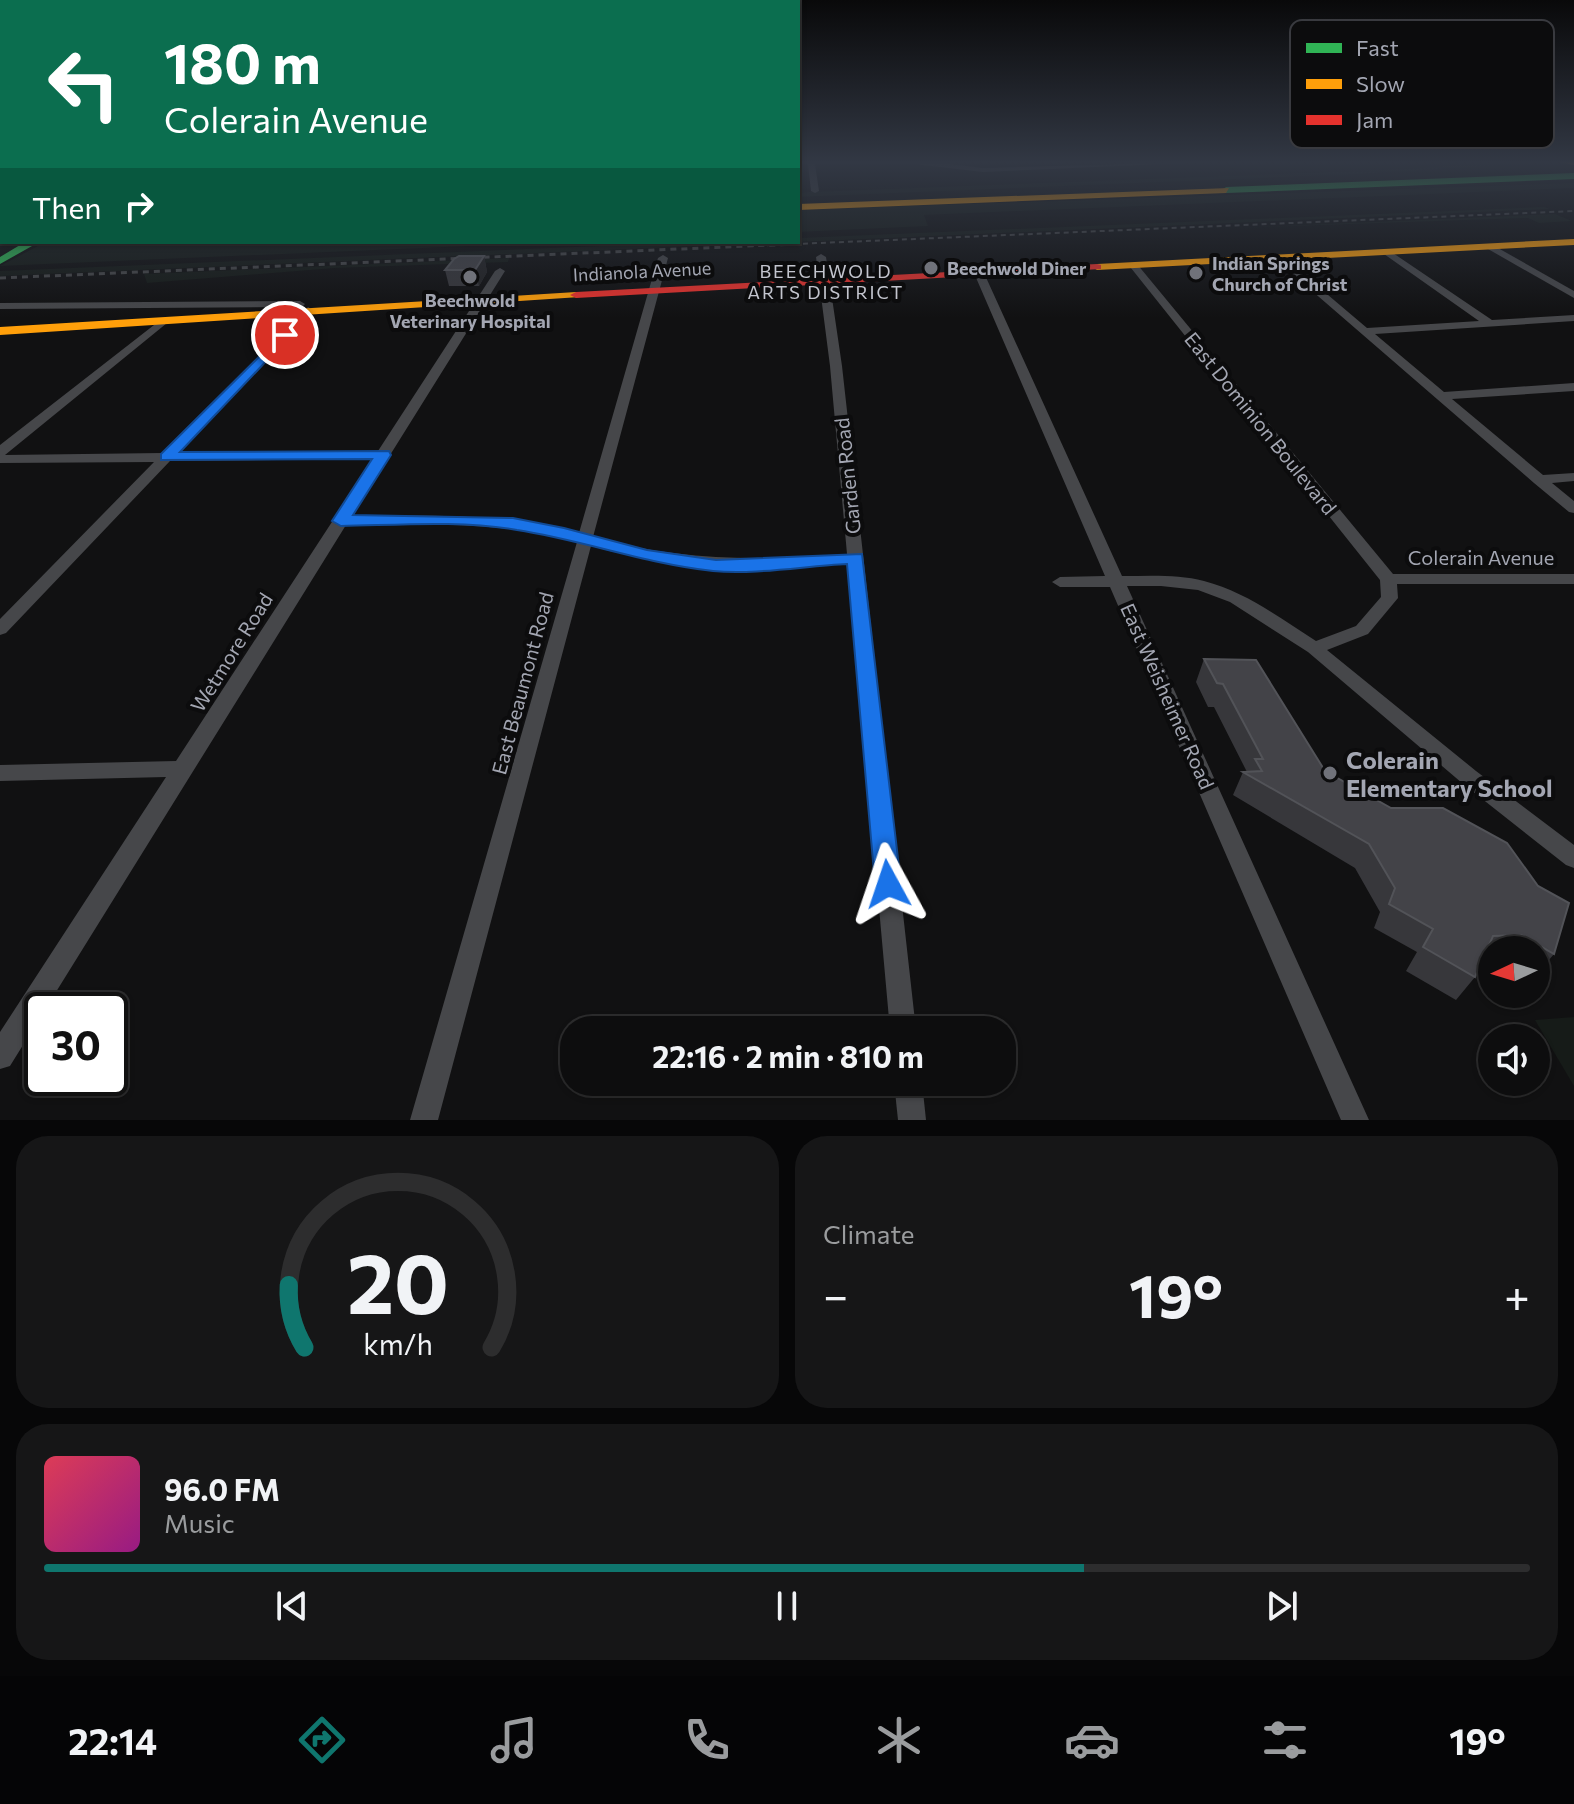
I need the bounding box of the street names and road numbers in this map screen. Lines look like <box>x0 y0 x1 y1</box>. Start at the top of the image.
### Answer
street label: Indianola Avenue <box>572 256 712 286</box>
street label: East Dominion Boulevard <box>1180 327 1342 519</box>
street label: Garden Road <box>829 417 865 535</box>
street label: Colerain Avenue <box>1408 545 1554 569</box>
street label: Wetmore Road <box>185 588 277 716</box>
street label: East Beaumont Road <box>486 589 558 777</box>
street label: East Weisheimer Road <box>1116 599 1220 793</box>

